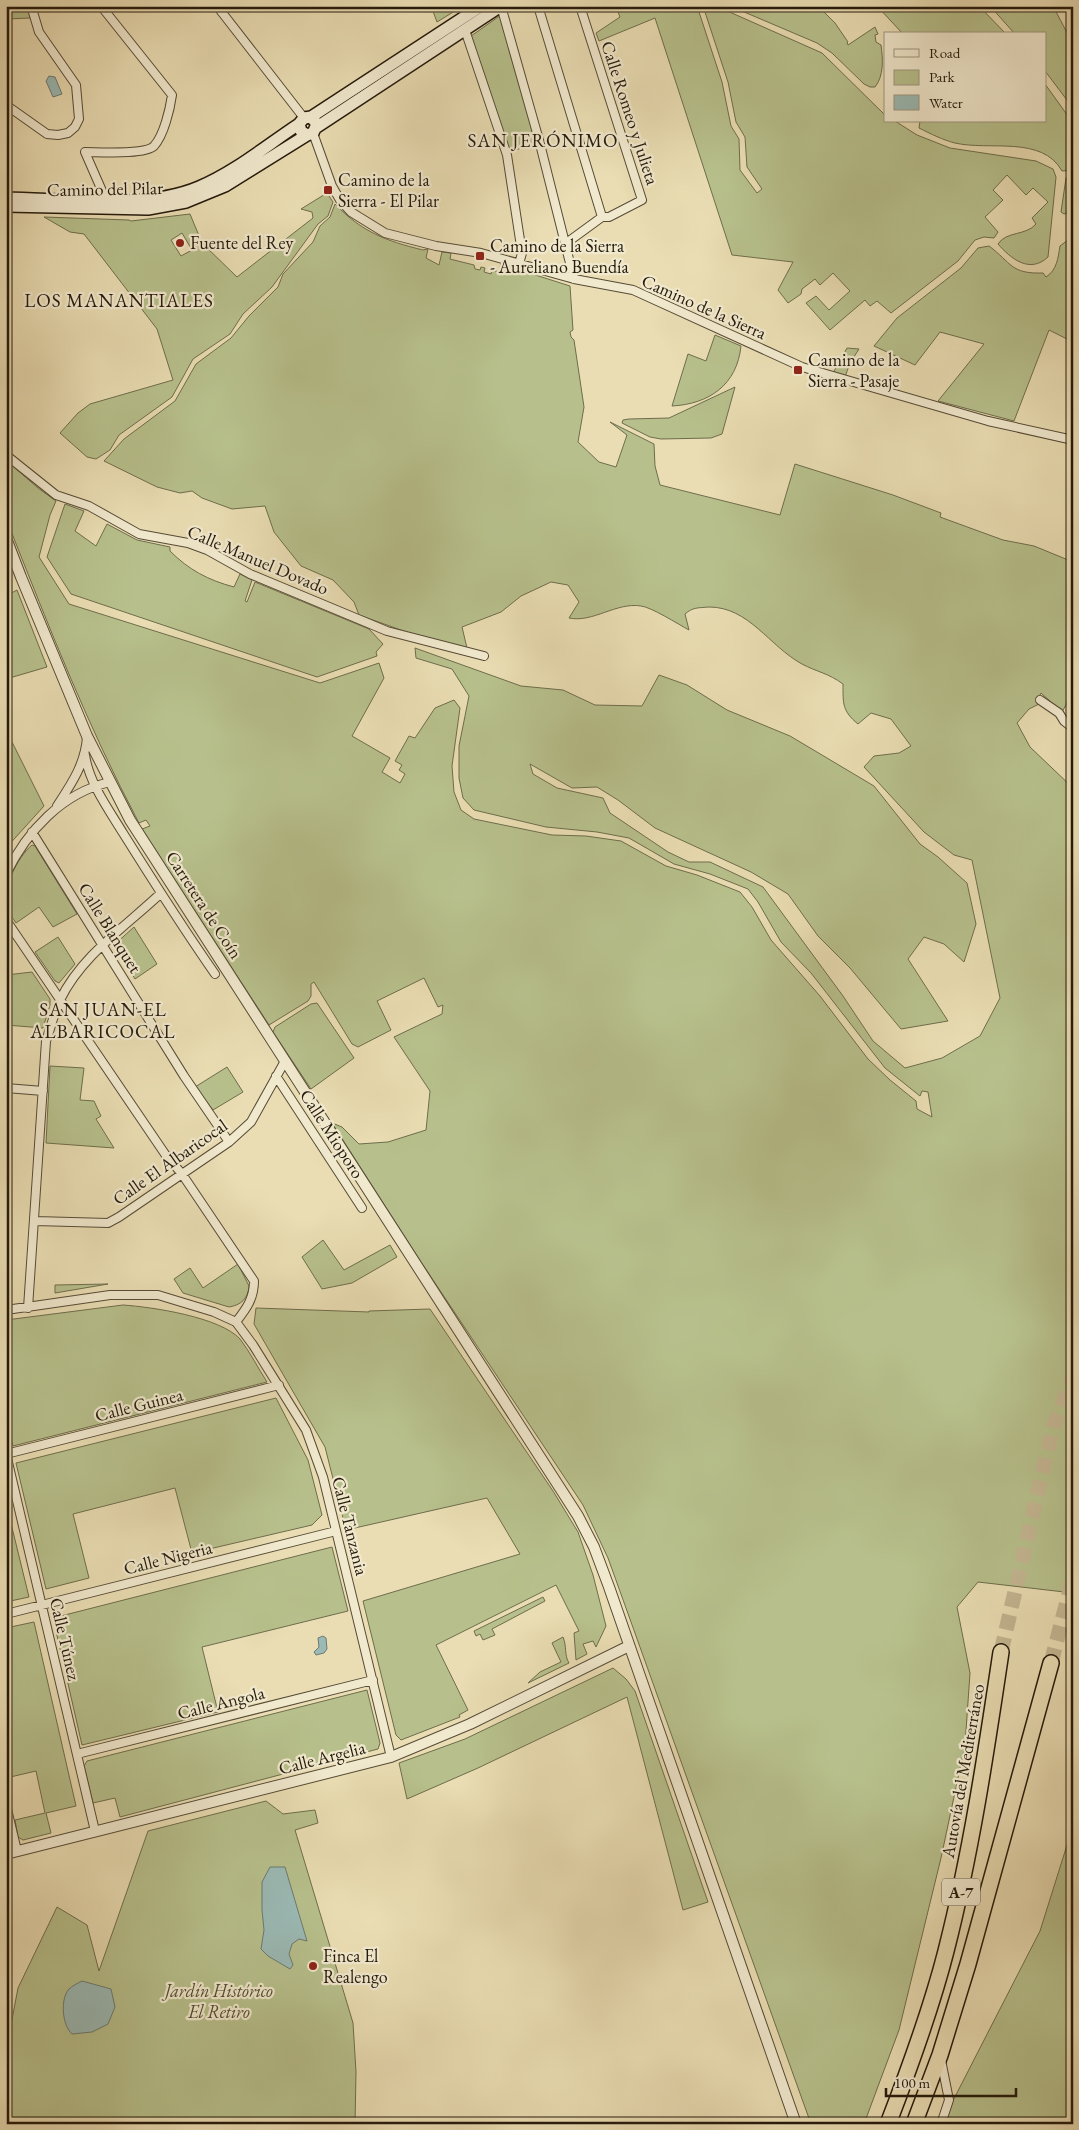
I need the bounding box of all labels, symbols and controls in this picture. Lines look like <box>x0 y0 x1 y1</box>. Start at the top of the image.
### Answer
legend <box>884 32 1046 122</box>
street label: Calle Romeo y Julieta <box>596 38 665 188</box>
text: Road <box>929 43 961 62</box>
text: Park <box>929 67 956 86</box>
text: Water <box>929 93 963 112</box>
district label: SAN JERÓNIMO <box>467 128 619 153</box>
place label: Camino de la Sierra - El Pilar <box>338 168 439 212</box>
street label: Camino del Pilar <box>47 176 163 201</box>
marker: Camino de la Sierra - El Pilar <box>322 184 334 196</box>
place label: Fuente del Rey <box>190 231 293 254</box>
place label: Camino de la Sierra - Aureliano Buendía <box>490 234 630 278</box>
marker: Fuente del Rey <box>174 237 186 249</box>
marker: Camino de la Sierra - Aureliano Buendía <box>474 250 486 262</box>
street label: Camino de la Sierra <box>638 269 771 345</box>
district label: LOS MANANTIALES <box>24 288 214 313</box>
place label: Camino de la Sierra - Pasaje <box>808 348 900 392</box>
marker: Camino de la Sierra - Pasaje <box>792 364 804 376</box>
street label: Calle Manuel Dovado <box>184 519 332 600</box>
street label: Carretera de Coín <box>161 847 248 963</box>
street label: Calle Blanquet <box>74 878 147 978</box>
district label: SAN JUAN-EL ALBARICOCAL <box>29 997 176 1044</box>
street label: Calle Mioporo <box>295 1085 370 1183</box>
street label: Calle El Albaricocal <box>108 1113 232 1210</box>
street label: Calle Guinea <box>92 1382 186 1427</box>
street label: Calle Tanzania <box>327 1474 374 1579</box>
street label: Calle Nigeria <box>121 1535 215 1580</box>
street label: Calle Túnez <box>45 1595 86 1683</box>
street label: Calle Angola <box>175 1680 268 1724</box>
street label: Autovía del Mediterráneo <box>936 1682 989 1861</box>
street label: Calle Argelia <box>276 1735 368 1779</box>
road number: A-7 <box>942 1878 980 1905</box>
place label: Finca El Realengo <box>323 1944 388 1988</box>
marker: Finca El Realengo <box>307 1960 319 1972</box>
park label: Jardín Histórico El Retiro <box>161 1979 273 2023</box>
scale bar <box>886 2065 1016 2097</box>
text: 100 m <box>894 2073 931 2092</box>

